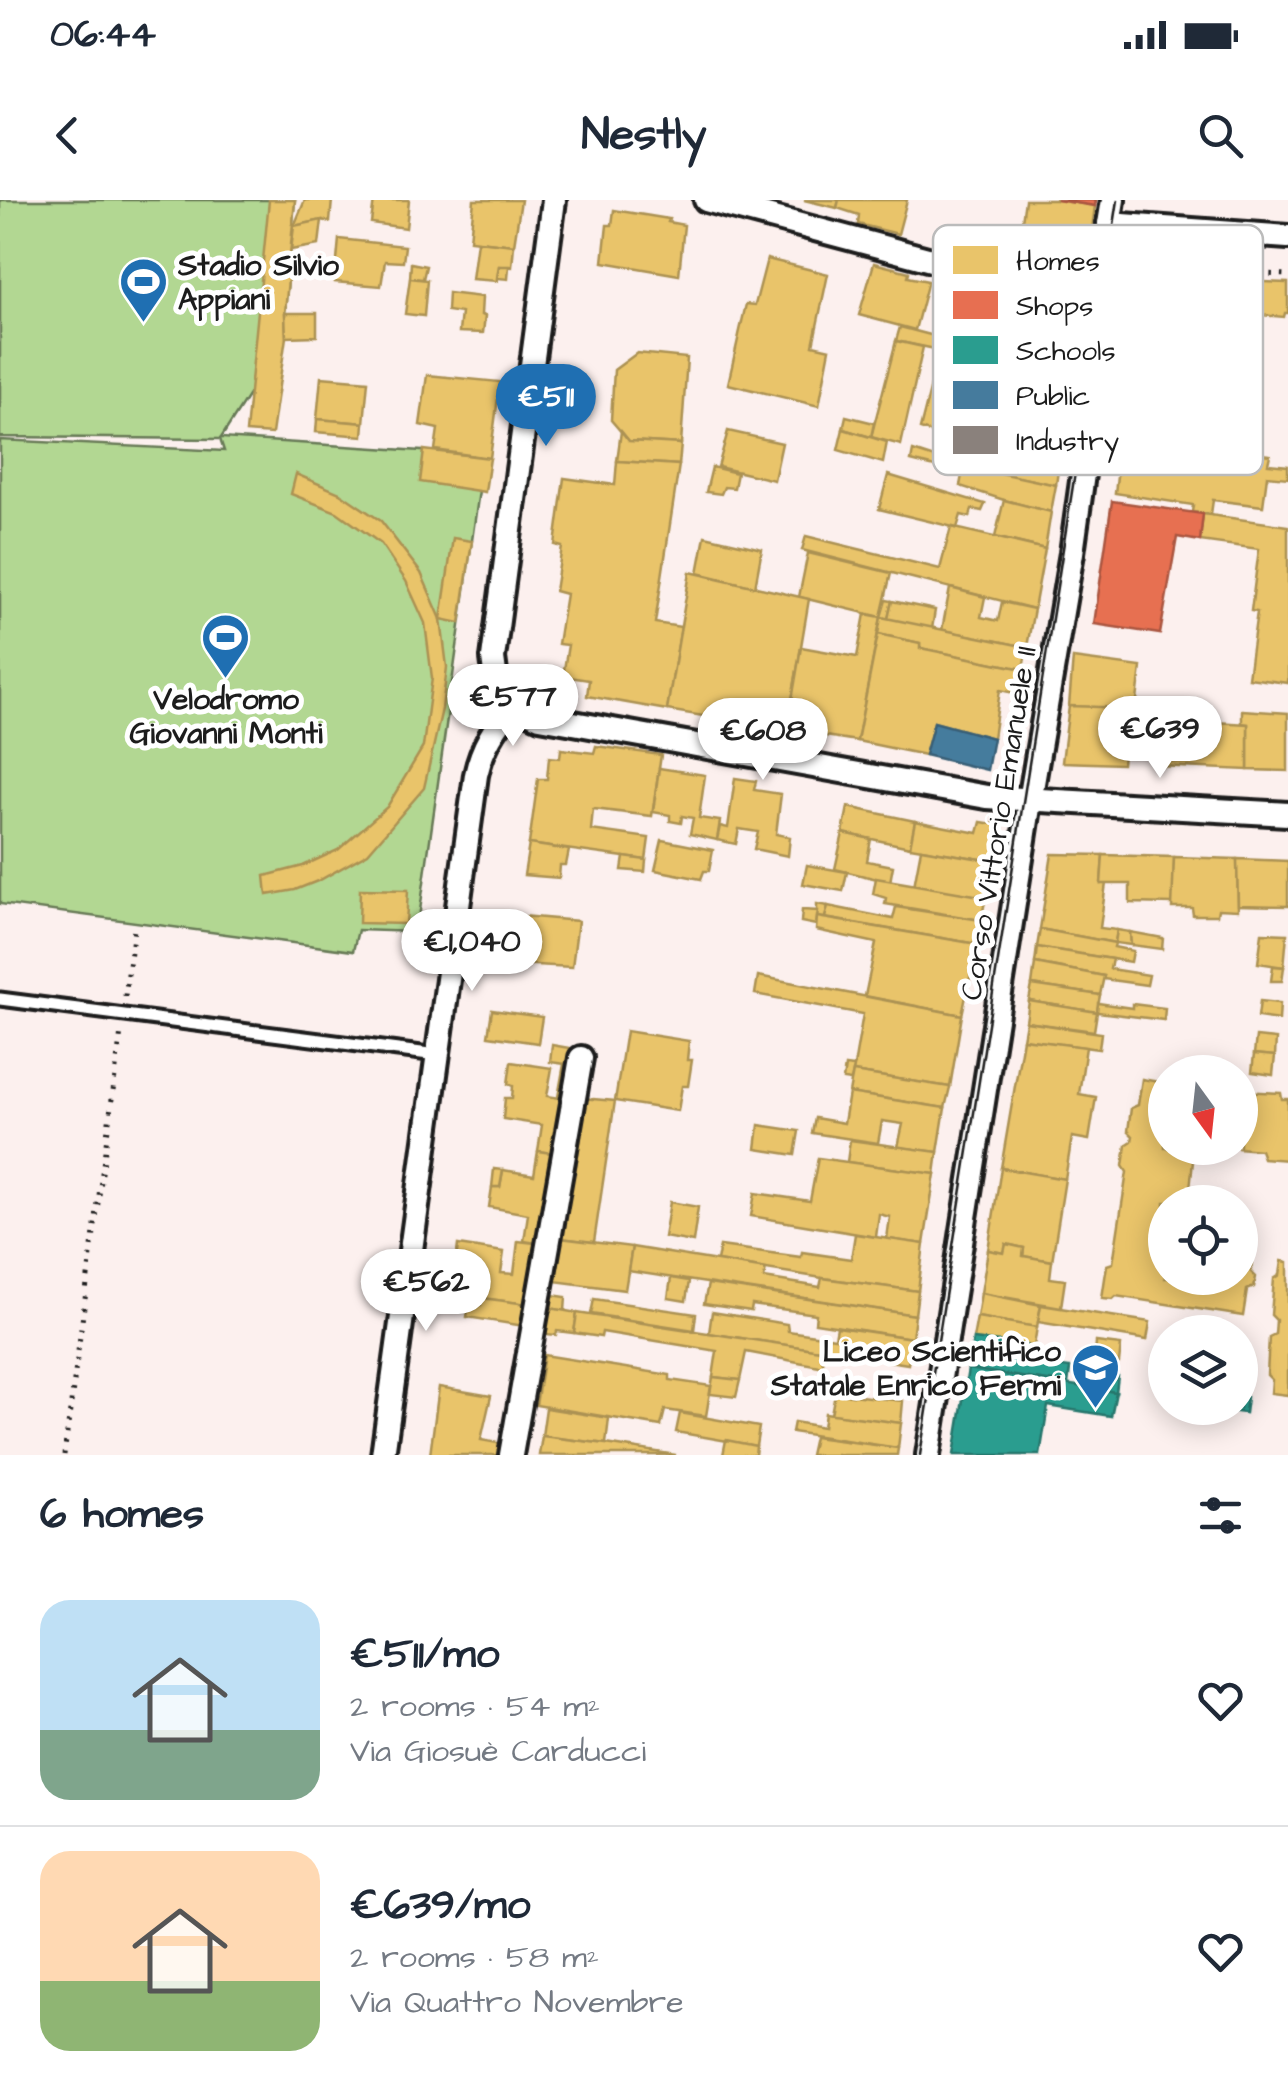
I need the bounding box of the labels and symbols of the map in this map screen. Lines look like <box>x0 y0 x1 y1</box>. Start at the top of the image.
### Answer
legend <box>933 225 1263 475</box>
text: Homes <box>1016 242 1100 281</box>
place label: Stadio Silvio Appiani <box>177 245 339 322</box>
sports icon: Stadio Silvio Appiani <box>117 256 169 324</box>
text: Shops <box>1016 287 1093 326</box>
text: Schools <box>1016 332 1116 371</box>
pin: €511 <box>487 364 605 449</box>
text: Public <box>1016 377 1090 416</box>
text: Industry <box>1016 422 1119 463</box>
sports icon: Velodromo Giovanni Monti <box>200 612 252 680</box>
street label: Corso Vittorio Emanuele II <box>950 643 1048 1003</box>
pin: €577 <box>454 664 572 749</box>
place label: Velodromo Giovanni Monti <box>130 679 323 755</box>
pin: €639 <box>1101 696 1219 781</box>
pin: €608 <box>704 698 822 783</box>
pin: €1,040 <box>391 909 553 994</box>
north arrow <box>1148 1055 1258 1165</box>
pin: €562 <box>367 1249 485 1334</box>
place label: Liceo Scientifico Statale Enrico Fermi <box>770 1331 1061 1407</box>
school or university icon: Liceo Scientifico Statale Enrico Fermi <box>1070 1342 1122 1410</box>

